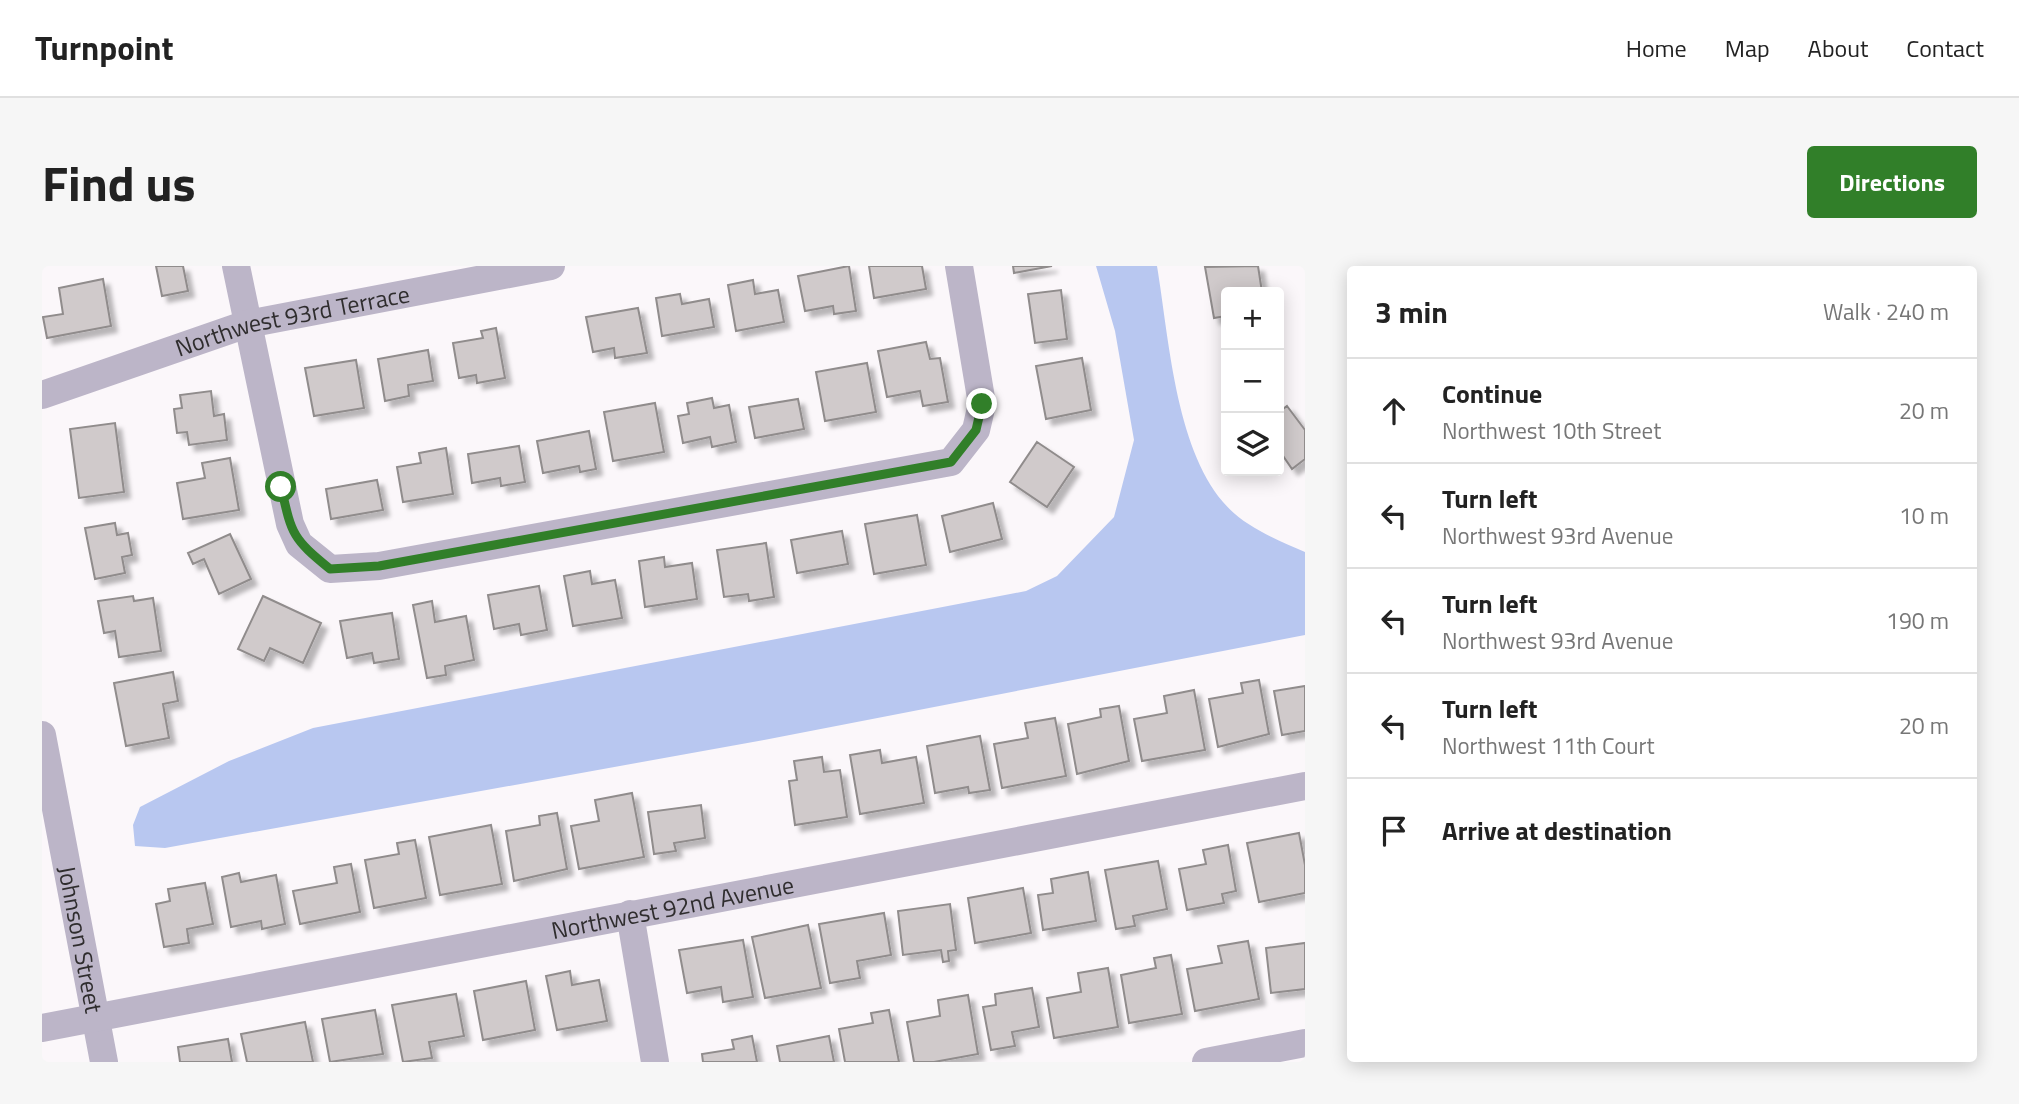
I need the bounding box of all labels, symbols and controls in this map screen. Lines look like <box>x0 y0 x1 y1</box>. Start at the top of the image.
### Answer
text: Turnpoint <box>35 23 174 73</box>
text: Home <box>1626 30 1687 66</box>
text: Map <box>1725 30 1770 66</box>
text: About <box>1808 30 1868 66</box>
text: Contact <box>1906 30 1984 66</box>
text: Find us <box>42 145 196 220</box>
button: Directions <box>1807 146 1977 218</box>
street label: Northwest 93rd Terrace <box>170 275 413 366</box>
map controls <box>1221 287 1284 476</box>
button: + <box>1221 287 1284 350</box>
text: 3 min <box>1375 289 1448 335</box>
text: Walk · 240 m <box>1823 294 1949 329</box>
button: − <box>1221 350 1284 413</box>
text: Continue <box>1442 374 1542 413</box>
route end <box>966 388 997 419</box>
icon: ahead <box>1375 392 1413 430</box>
text: 20 m <box>1899 393 1949 428</box>
button: layers <box>1221 413 1284 476</box>
text: Northwest 10th Street <box>1442 413 1661 448</box>
route start <box>265 471 296 502</box>
text: Turn left <box>1442 479 1537 518</box>
icon: left <box>1375 497 1413 535</box>
text: 10 m <box>1899 498 1949 533</box>
text: Northwest 93rd Avenue <box>1442 518 1673 553</box>
text: Turn left <box>1442 584 1537 623</box>
icon: left <box>1375 602 1413 640</box>
text: 190 m <box>1886 603 1949 638</box>
text: Northwest 93rd Avenue <box>1442 623 1673 658</box>
text: Turn left <box>1442 689 1537 728</box>
icon: left <box>1375 707 1413 745</box>
text: 20 m <box>1899 708 1949 743</box>
text: Northwest 11th Court <box>1442 728 1655 763</box>
text: Arrive at destination <box>1442 811 1672 850</box>
icon: arrive <box>1375 812 1413 850</box>
street label: Johnson Street <box>49 863 112 1017</box>
street label: Northwest 92nd Avenue <box>548 866 797 948</box>

